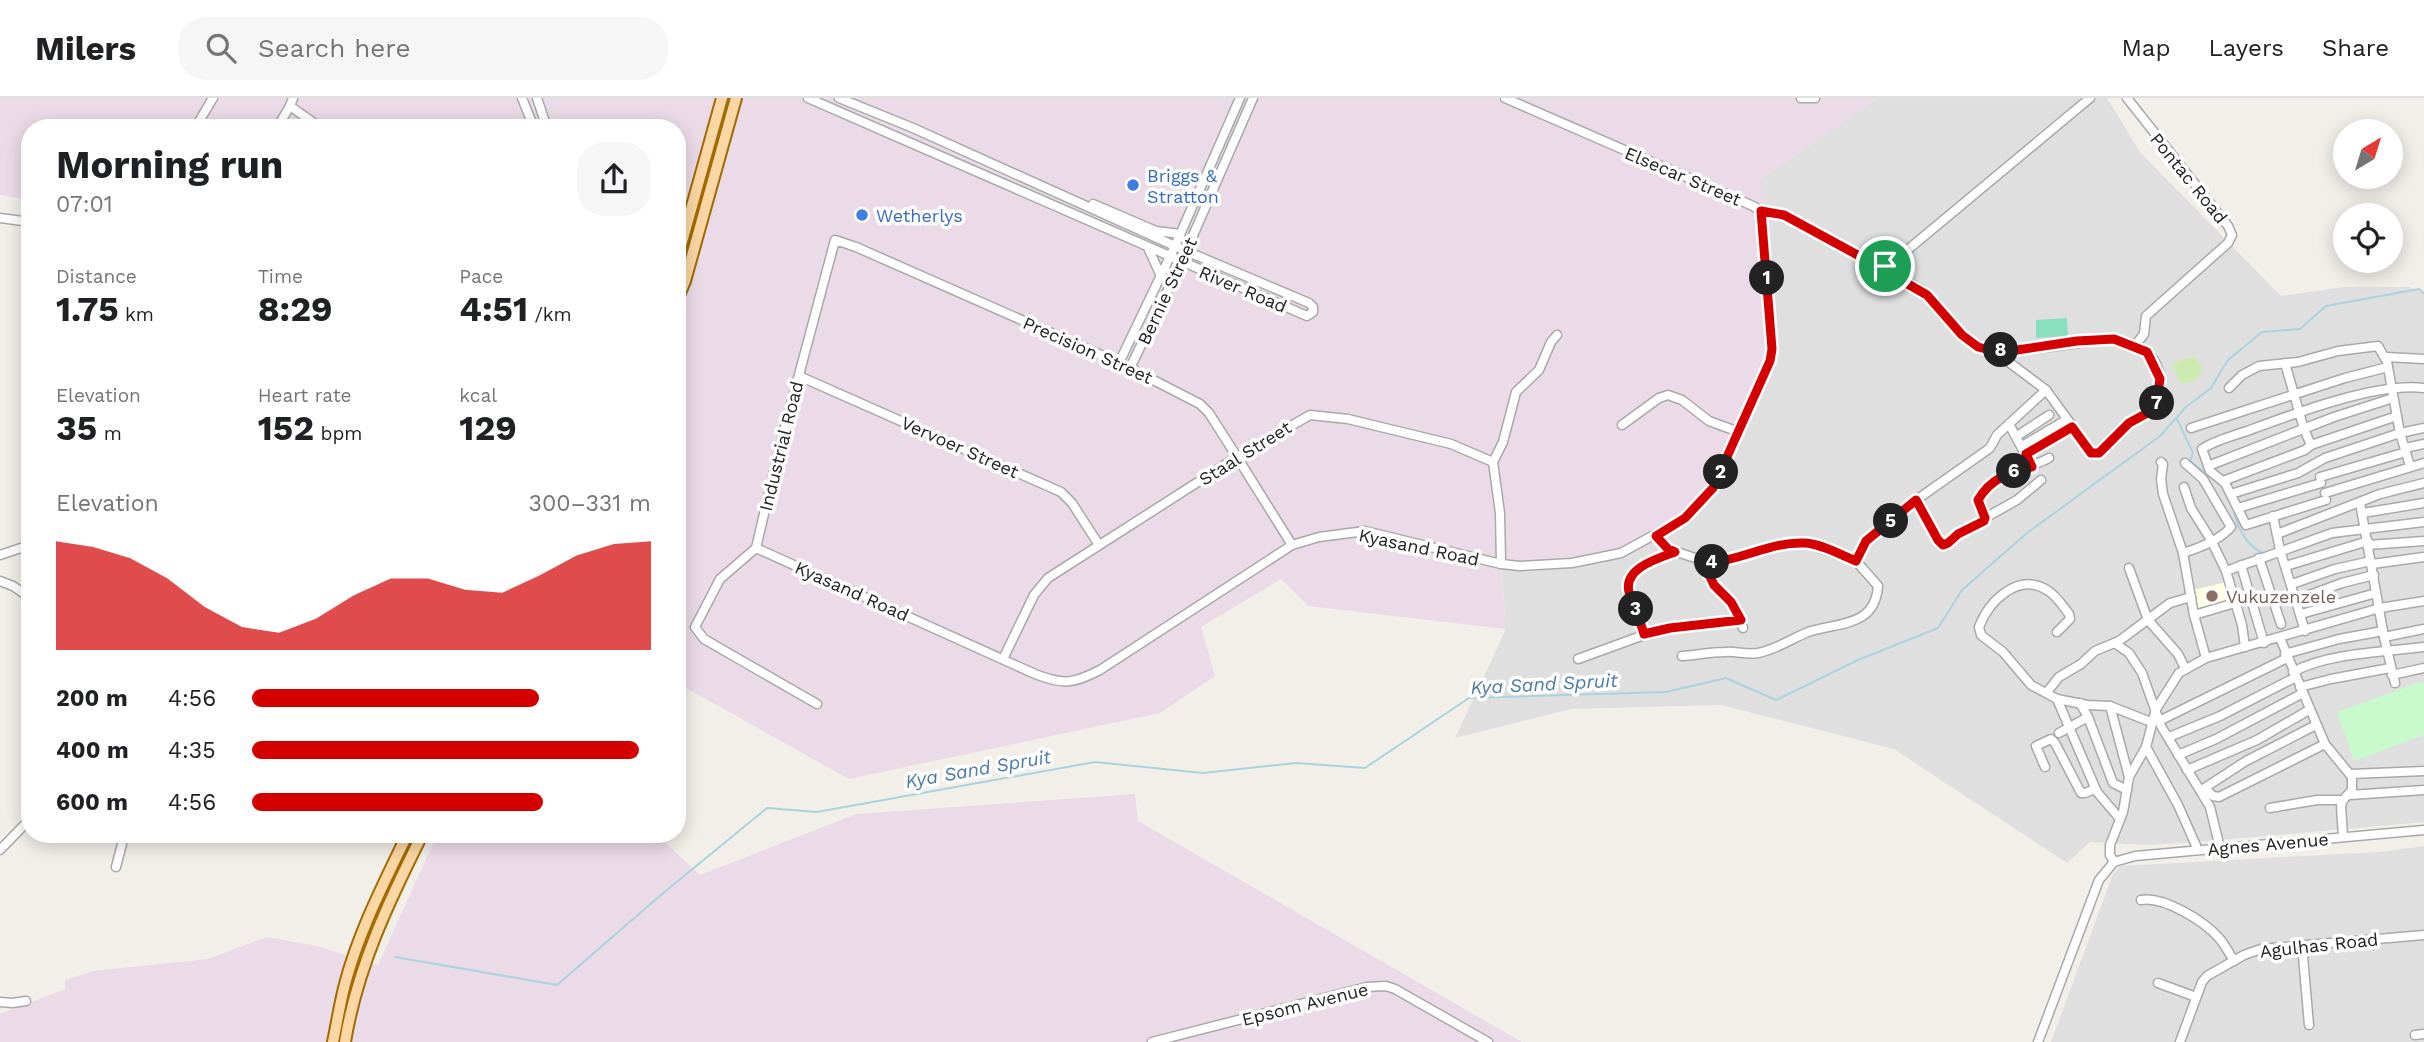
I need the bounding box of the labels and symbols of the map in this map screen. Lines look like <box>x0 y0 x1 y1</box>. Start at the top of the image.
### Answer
north arrow <box>2333 119 2403 189</box>
street label: Pontac Road <box>2146 128 2232 228</box>
street label: Elsecar Street <box>1622 142 1745 210</box>
place label: Briggs & Stratton <box>1147 165 1219 207</box>
marker: Briggs & Stratton <box>1125 177 1141 193</box>
place label: Wetherlys <box>876 205 963 226</box>
marker: Wetherlys <box>854 207 870 223</box>
street label: Bernie Street <box>1133 234 1201 348</box>
pin <box>1855 236 1915 296</box>
pin: 1 <box>1750 260 1784 296</box>
street label: River Road <box>1196 261 1290 317</box>
street label: Precision Street <box>1020 312 1157 388</box>
pin: 8 <box>1983 332 2018 368</box>
street label: Industrial Road <box>755 379 807 513</box>
pin: 7 <box>2140 386 2174 420</box>
street label: Vervoer Street <box>898 412 1022 482</box>
street label: Staal Street <box>1195 416 1295 490</box>
pin: 2 <box>1704 454 1738 490</box>
pin: 6 <box>1996 454 2032 488</box>
pin: 5 <box>1874 504 1909 538</box>
street label: Kyasand Road <box>1357 524 1481 570</box>
pin: 4 <box>1694 545 1730 580</box>
street label: Kyasand Road <box>792 557 912 625</box>
place label: Vukuzenzele <box>2226 586 2336 607</box>
marker: Vukuzenzele <box>2204 588 2220 604</box>
pin: 3 <box>1618 592 1654 626</box>
water label: Kya Sand Spruit <box>1470 669 1619 699</box>
water label: Kya Sand Spruit <box>903 745 1053 793</box>
street label: Agnes Avenue <box>2207 828 2329 860</box>
street label: Agulhas Road <box>2259 928 2379 962</box>
street label: Epsom Avenue <box>1240 978 1370 1030</box>

